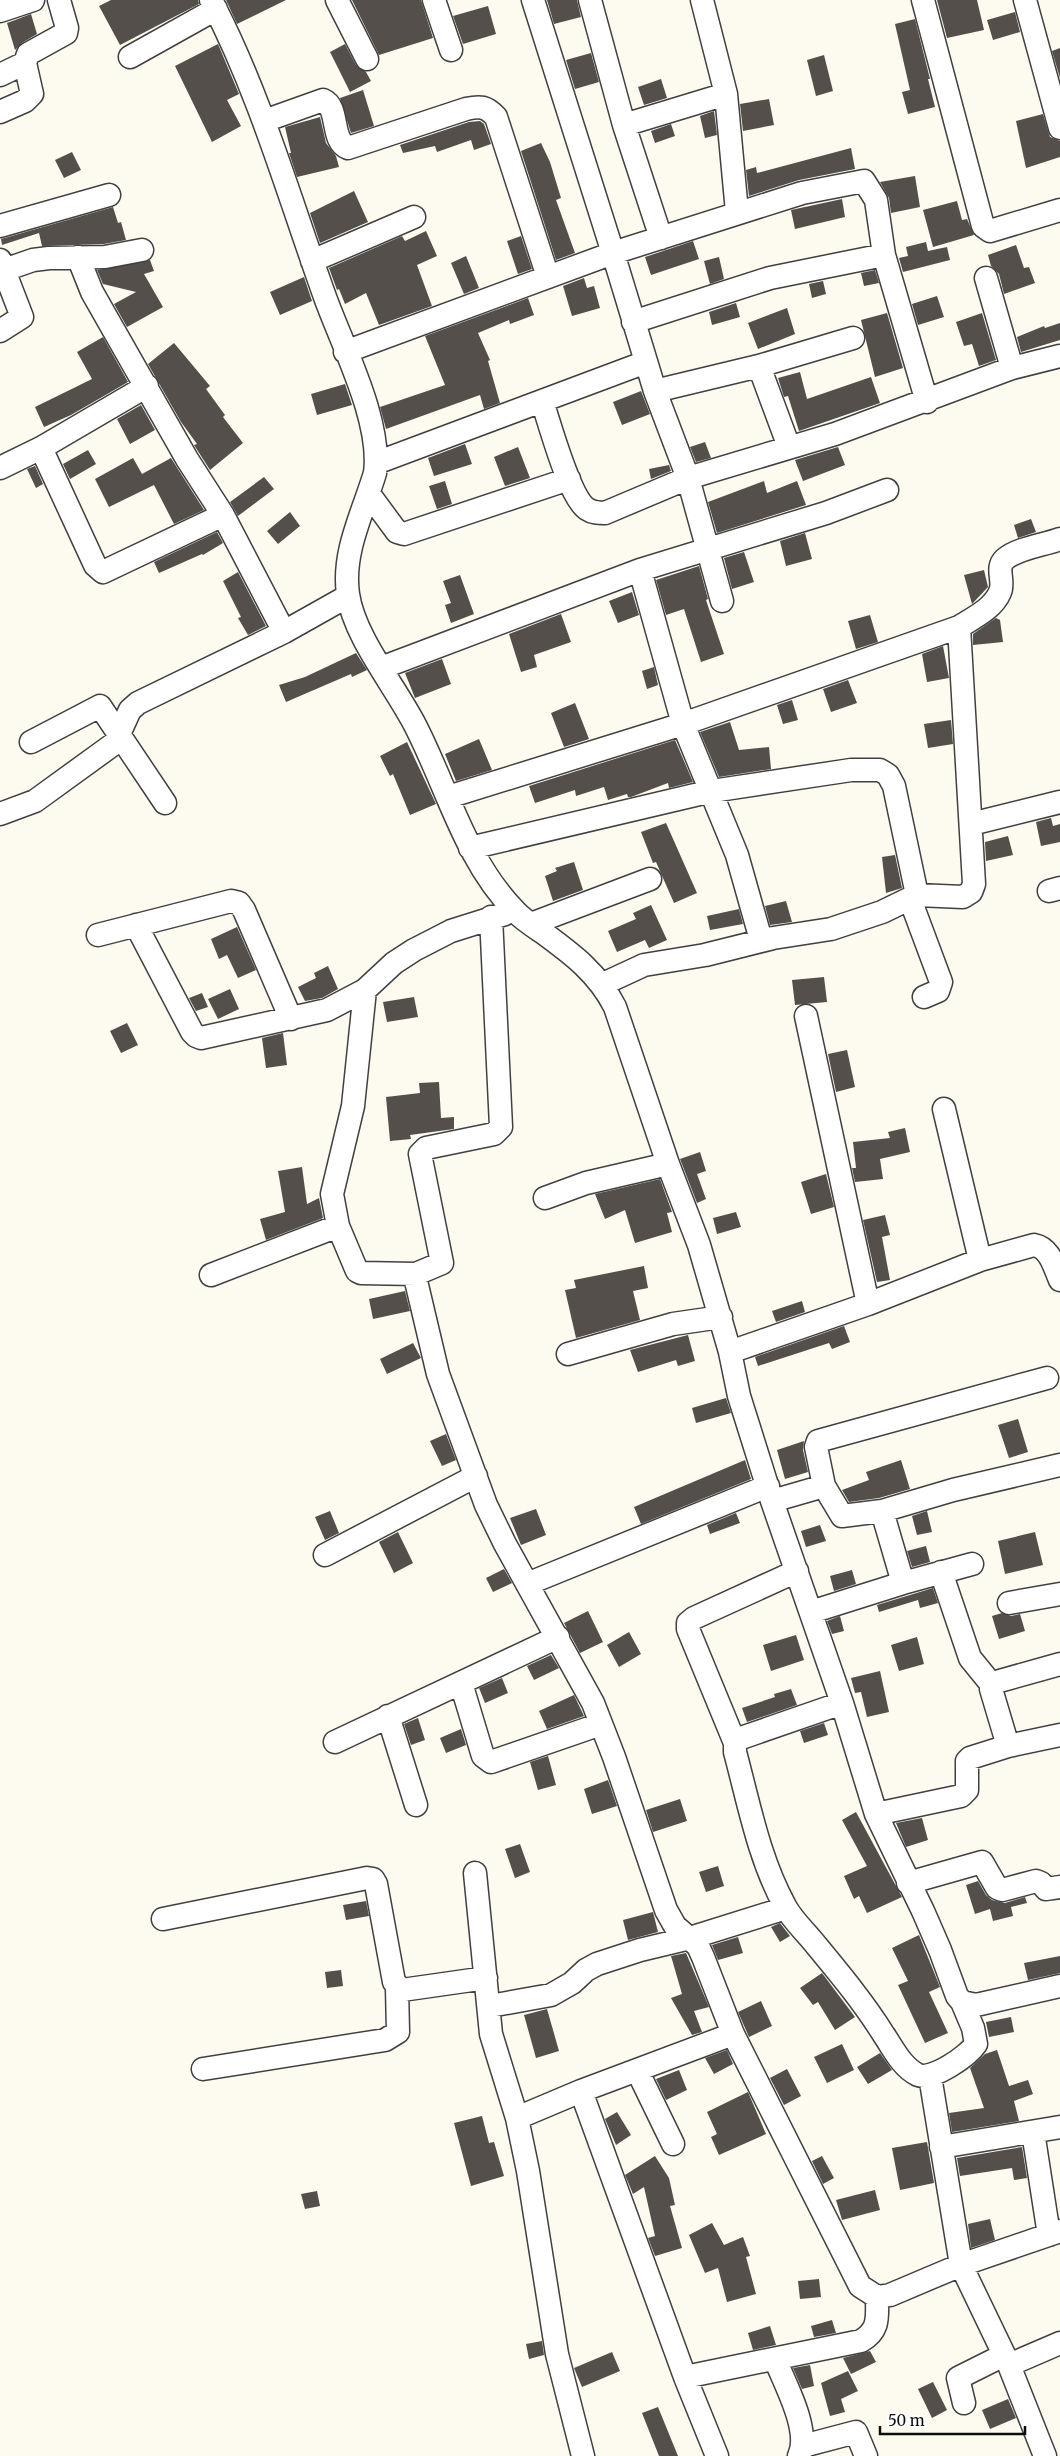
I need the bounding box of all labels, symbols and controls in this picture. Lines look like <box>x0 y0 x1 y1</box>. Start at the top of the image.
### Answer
scale bar <box>880 2404 1025 2436</box>
text: 50 m <box>888 2411 925 2430</box>

